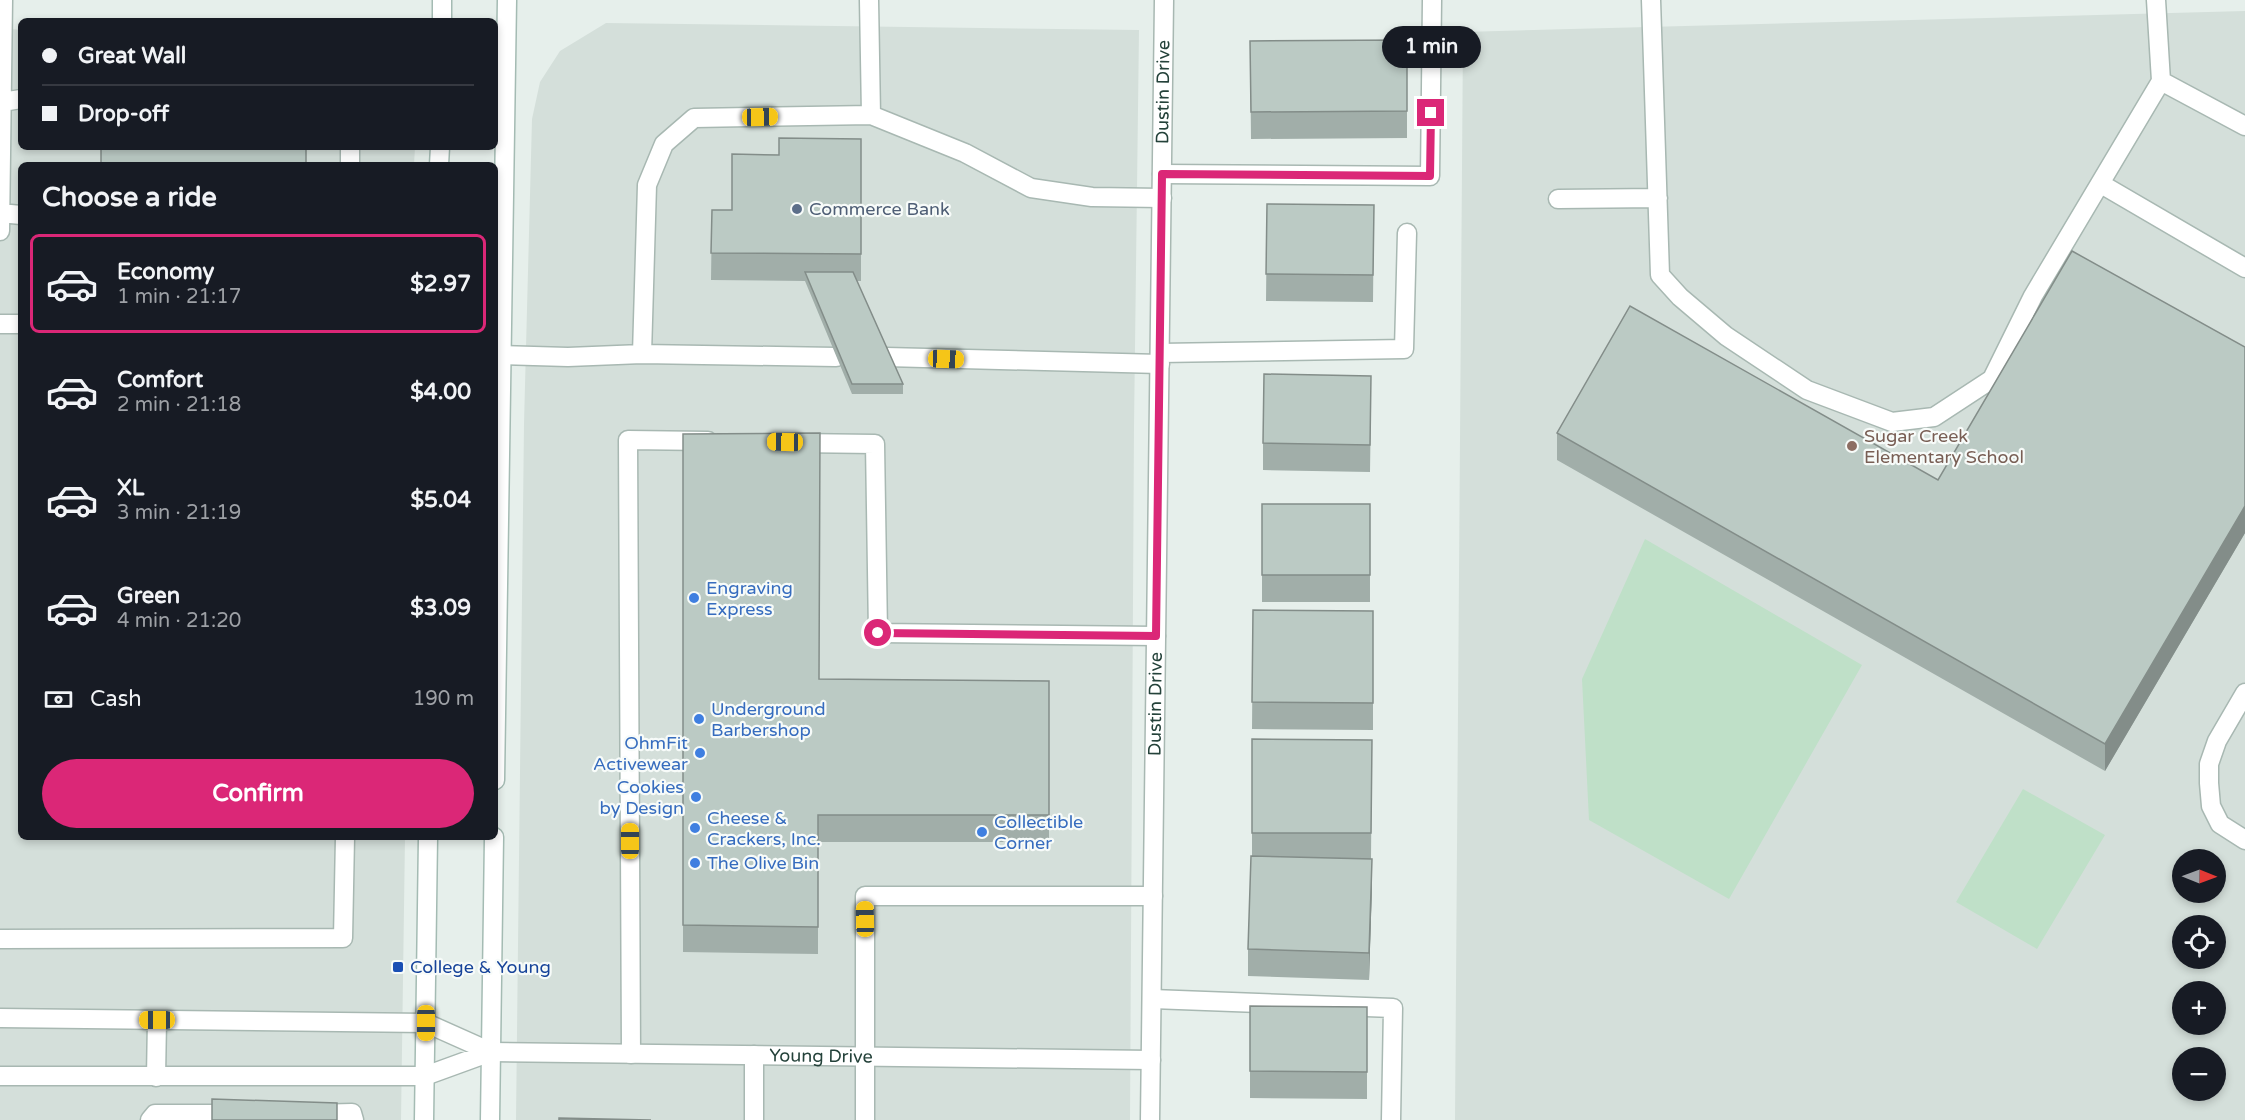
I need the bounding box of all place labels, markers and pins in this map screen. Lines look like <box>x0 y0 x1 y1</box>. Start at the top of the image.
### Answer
place label: Commerce Bank <box>809 198 950 220</box>
marker: Commerce Bank <box>790 202 804 216</box>
place label: Sugar Creek Elementary School <box>1864 425 2024 468</box>
marker: Sugar Creek Elementary School <box>1845 439 1859 453</box>
place label: Engraving Express <box>706 577 793 620</box>
marker: Engraving Express <box>687 591 701 605</box>
place label: Underground Barbershop <box>711 698 826 741</box>
marker: Underground Barbershop <box>692 712 706 726</box>
place label: OhmFit Activewear <box>593 732 688 775</box>
marker: OhmFit Activewear <box>693 746 707 760</box>
place label: Cookies by Design <box>600 776 684 819</box>
marker: Cookies by Design <box>689 790 703 804</box>
place label: Cheese & Crackers, Inc. <box>707 807 821 850</box>
place label: Collectible Corner <box>994 811 1083 854</box>
marker: Cheese & Crackers, Inc. <box>688 821 702 835</box>
marker: Collectible Corner <box>975 825 989 839</box>
place label: The Olive Bin <box>707 852 819 874</box>
marker: The Olive Bin <box>688 856 702 870</box>
place label: College & Young <box>410 956 551 978</box>
marker: College & Young <box>391 960 405 974</box>

